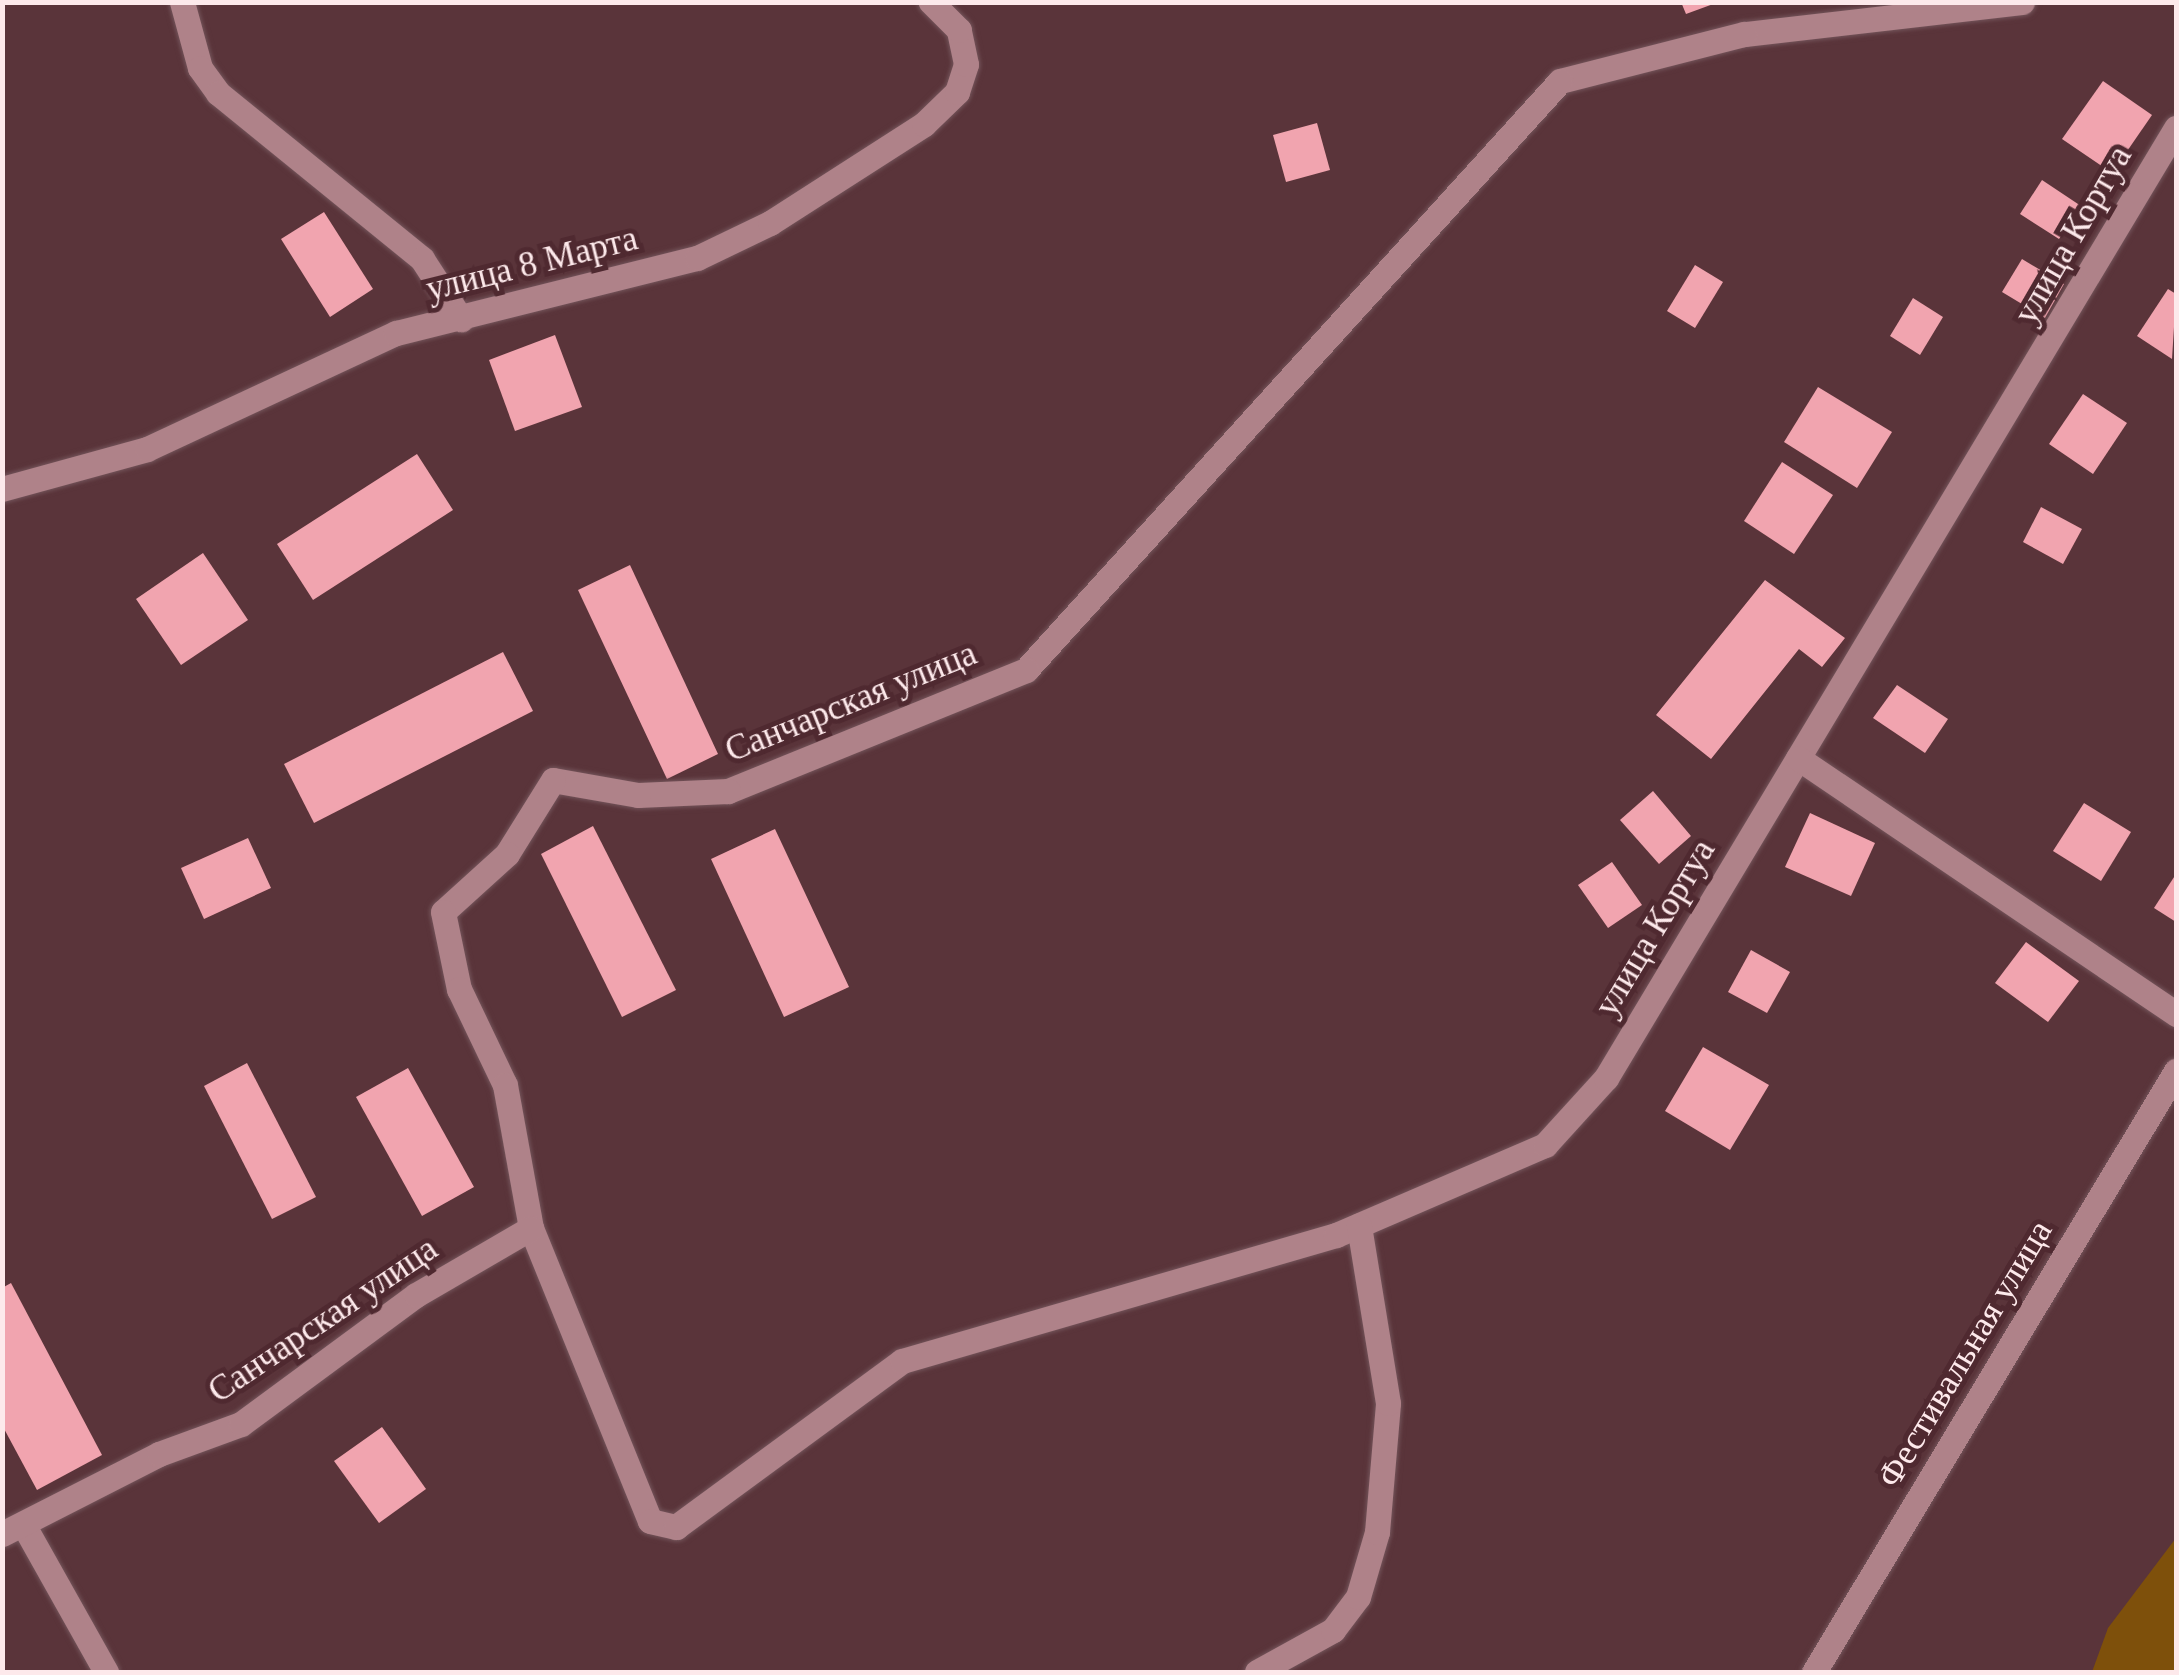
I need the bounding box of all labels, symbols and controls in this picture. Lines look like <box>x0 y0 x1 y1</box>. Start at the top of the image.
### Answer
street label: улица Кортуа <box>2005 138 2141 332</box>
street label: улица 8 Марта <box>422 217 642 311</box>
street label: Санчарская улица <box>719 633 983 771</box>
street label: улица Кортуа <box>1586 832 1724 1024</box>
street label: Фестивальная улица <box>1869 1213 2061 1495</box>
street label: Санчарская улица <box>201 1228 445 1412</box>

